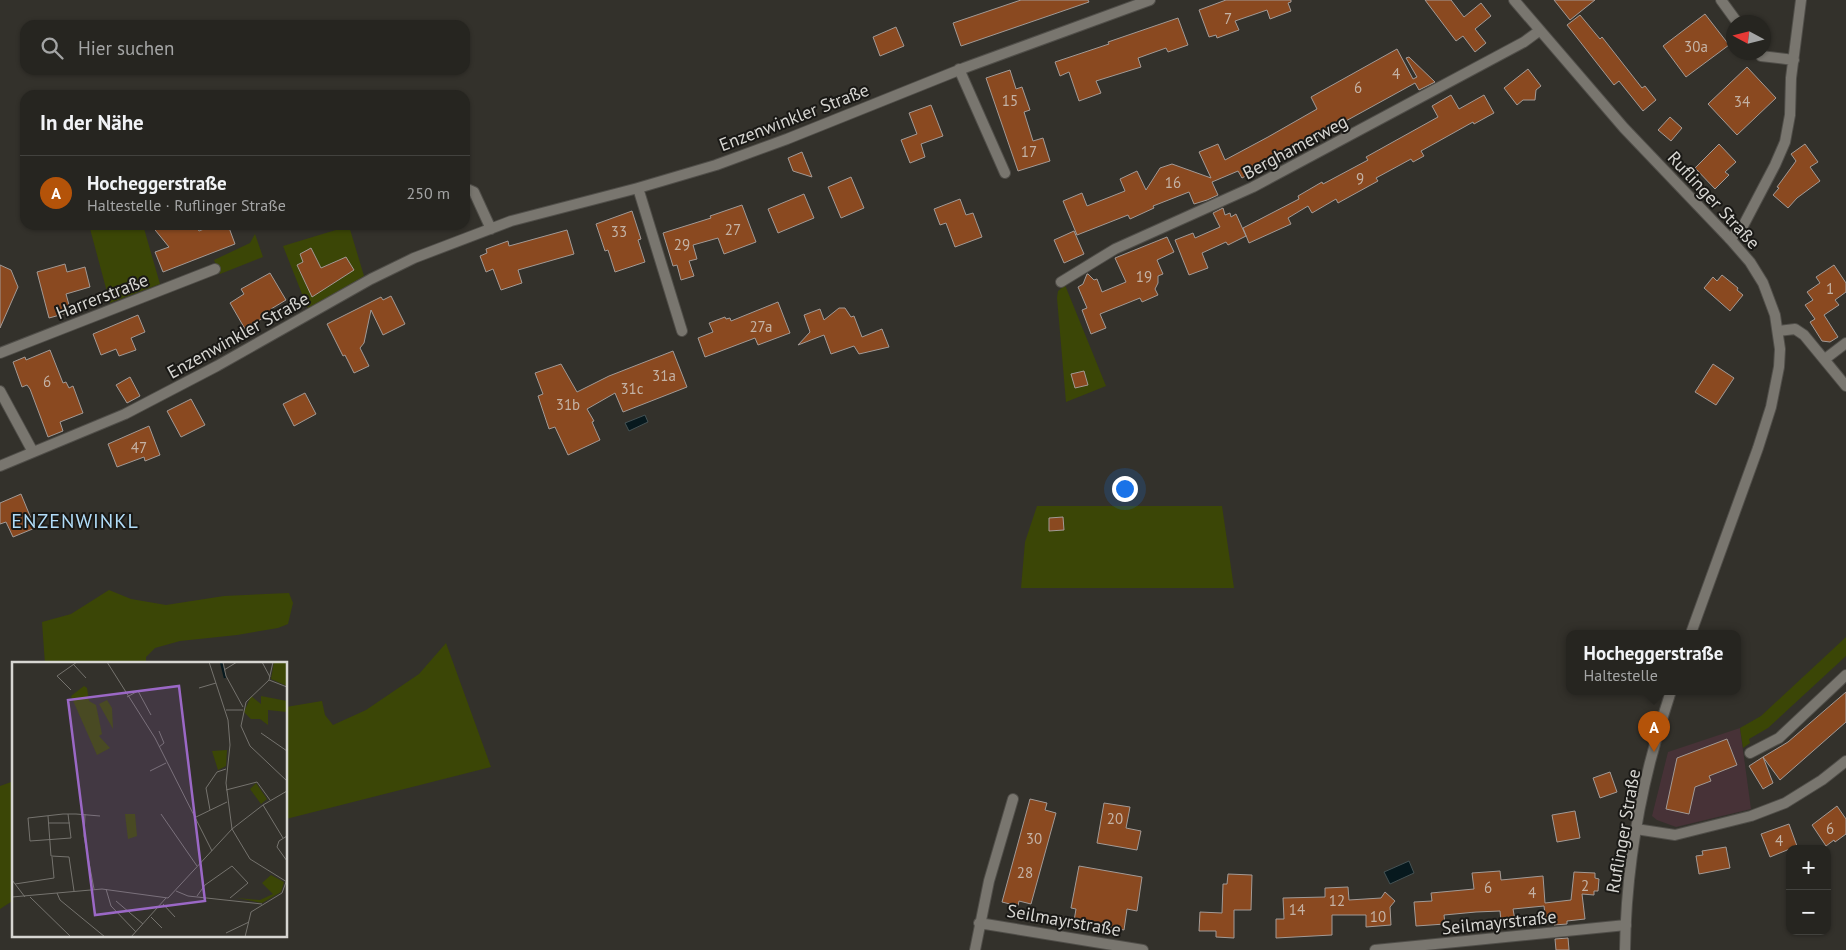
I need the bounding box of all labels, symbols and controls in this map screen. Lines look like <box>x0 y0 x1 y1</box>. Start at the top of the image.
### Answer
house number: 7 <box>1224 9 1232 28</box>
north arrow <box>1726 15 1771 60</box>
search box <box>20 20 470 75</box>
icon: search <box>38 34 66 62</box>
text: Hier suchen <box>78 36 174 60</box>
house number: 30a <box>1684 37 1708 56</box>
house number: 4 <box>1392 64 1400 83</box>
street label: Enzenwinkler Straße <box>716 78 872 156</box>
house number: 6 <box>1354 78 1362 97</box>
house number: 15 <box>1002 91 1018 110</box>
house number: 34 <box>1734 92 1750 111</box>
text: In der Nähe <box>40 109 144 136</box>
street label: Berghamerweg <box>1239 110 1351 184</box>
house number: 17 <box>1021 142 1037 161</box>
street label: Ruflinger Straße <box>1663 146 1765 254</box>
house number: 9 <box>1356 169 1364 188</box>
text: Hocheggerstraße <box>87 171 227 195</box>
house number: 16 <box>1165 173 1181 192</box>
text: A <box>51 183 61 203</box>
text: 250 m <box>407 183 450 203</box>
text: Haltestelle · Ruflinger Straße <box>87 195 286 215</box>
house number: 27 <box>725 220 741 239</box>
house number: 33 <box>611 222 627 241</box>
house number: 29 <box>674 235 690 254</box>
house number: 19 <box>1136 267 1152 286</box>
street label: Harrerstraße <box>53 268 151 324</box>
house number: 1 <box>1826 279 1834 298</box>
street label: Enzenwinkler Straße <box>163 286 313 384</box>
house number: 27a <box>749 317 773 336</box>
house number: 31a <box>652 366 676 385</box>
house number: 6 <box>43 372 51 391</box>
house number: 31c <box>620 379 644 398</box>
house number: 31b <box>556 395 580 414</box>
house number: 47 <box>131 438 147 457</box>
your location <box>1112 476 1138 502</box>
district label: ENZENWINKL <box>11 508 139 534</box>
popup <box>1566 630 1741 695</box>
text: Hocheggerstraße <box>1584 641 1723 665</box>
inset map <box>12 662 288 938</box>
text: Haltestelle <box>1584 665 1658 685</box>
pin: A <box>1638 711 1670 752</box>
street label: Ruflinger Straße <box>1601 767 1645 895</box>
house number: 20 <box>1107 809 1123 828</box>
house number: 6 <box>1826 819 1834 838</box>
house number: 30 <box>1026 829 1042 848</box>
house number: 4 <box>1775 831 1783 850</box>
map controls <box>1786 845 1831 935</box>
button: + <box>1786 845 1831 890</box>
house number: 28 <box>1017 863 1033 882</box>
house number: 2 <box>1581 876 1589 895</box>
house number: 6 <box>1484 878 1492 897</box>
house number: 4 <box>1528 883 1536 902</box>
button: − <box>1786 890 1831 935</box>
house number: 12 <box>1329 891 1345 910</box>
street label: Seilmayrstraße <box>1005 899 1123 941</box>
house number: 14 <box>1289 900 1305 919</box>
street label: Seilmayrstraße <box>1440 905 1558 939</box>
house number: 10 <box>1370 907 1386 926</box>

